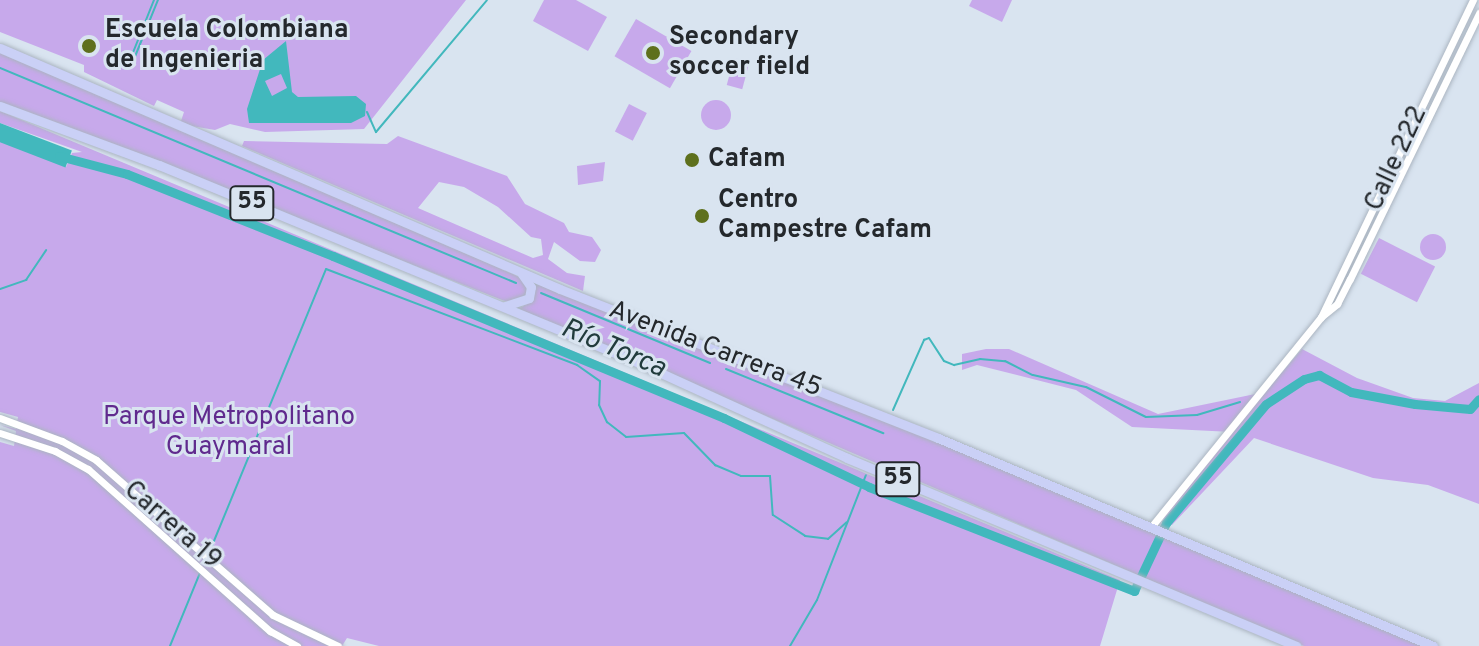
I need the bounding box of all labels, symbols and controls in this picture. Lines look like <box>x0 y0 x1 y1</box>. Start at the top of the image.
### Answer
place label: Escuela Colombiana de Ingenieria <box>105 15 348 76</box>
place label: Secondary soccer field <box>669 22 810 84</box>
marker: Escuela Colombiana de Ingenieria <box>80 37 98 55</box>
marker: Secondary soccer field <box>644 44 662 62</box>
street label: Calle 222 <box>1359 102 1435 216</box>
place label: Cafam <box>708 144 786 176</box>
marker: Cafam <box>683 151 701 169</box>
road number: 55 <box>228 183 276 223</box>
place label: Centro Campestre Cafam <box>718 185 932 246</box>
marker: Centro Campestre Cafam <box>693 207 711 225</box>
street label: Avenida Carrera 45 <box>604 295 826 405</box>
water label: Río Torca <box>555 312 671 386</box>
park label: Parque Metropolitano Guaymaral <box>103 402 355 464</box>
road number: 55 <box>874 459 922 499</box>
street label: Carrera 19 <box>117 475 227 577</box>

